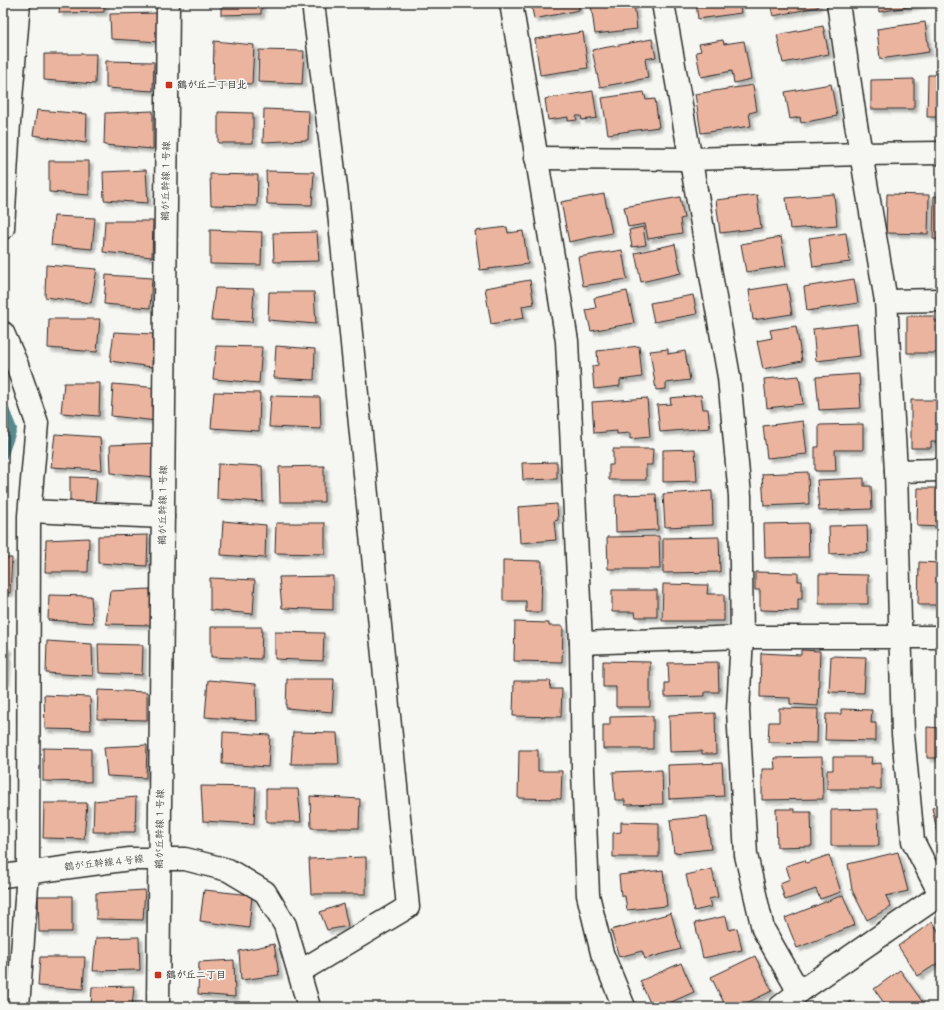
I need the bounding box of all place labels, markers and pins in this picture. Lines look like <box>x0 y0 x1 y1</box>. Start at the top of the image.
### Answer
place label: 鶴が丘二丁目北 <box>177 79 247 91</box>
marker: 鶴が丘二丁目北 <box>164 80 174 90</box>
place label: 鶴が丘二丁目 <box>166 969 226 981</box>
marker: 鶴が丘二丁目 <box>153 970 163 980</box>

